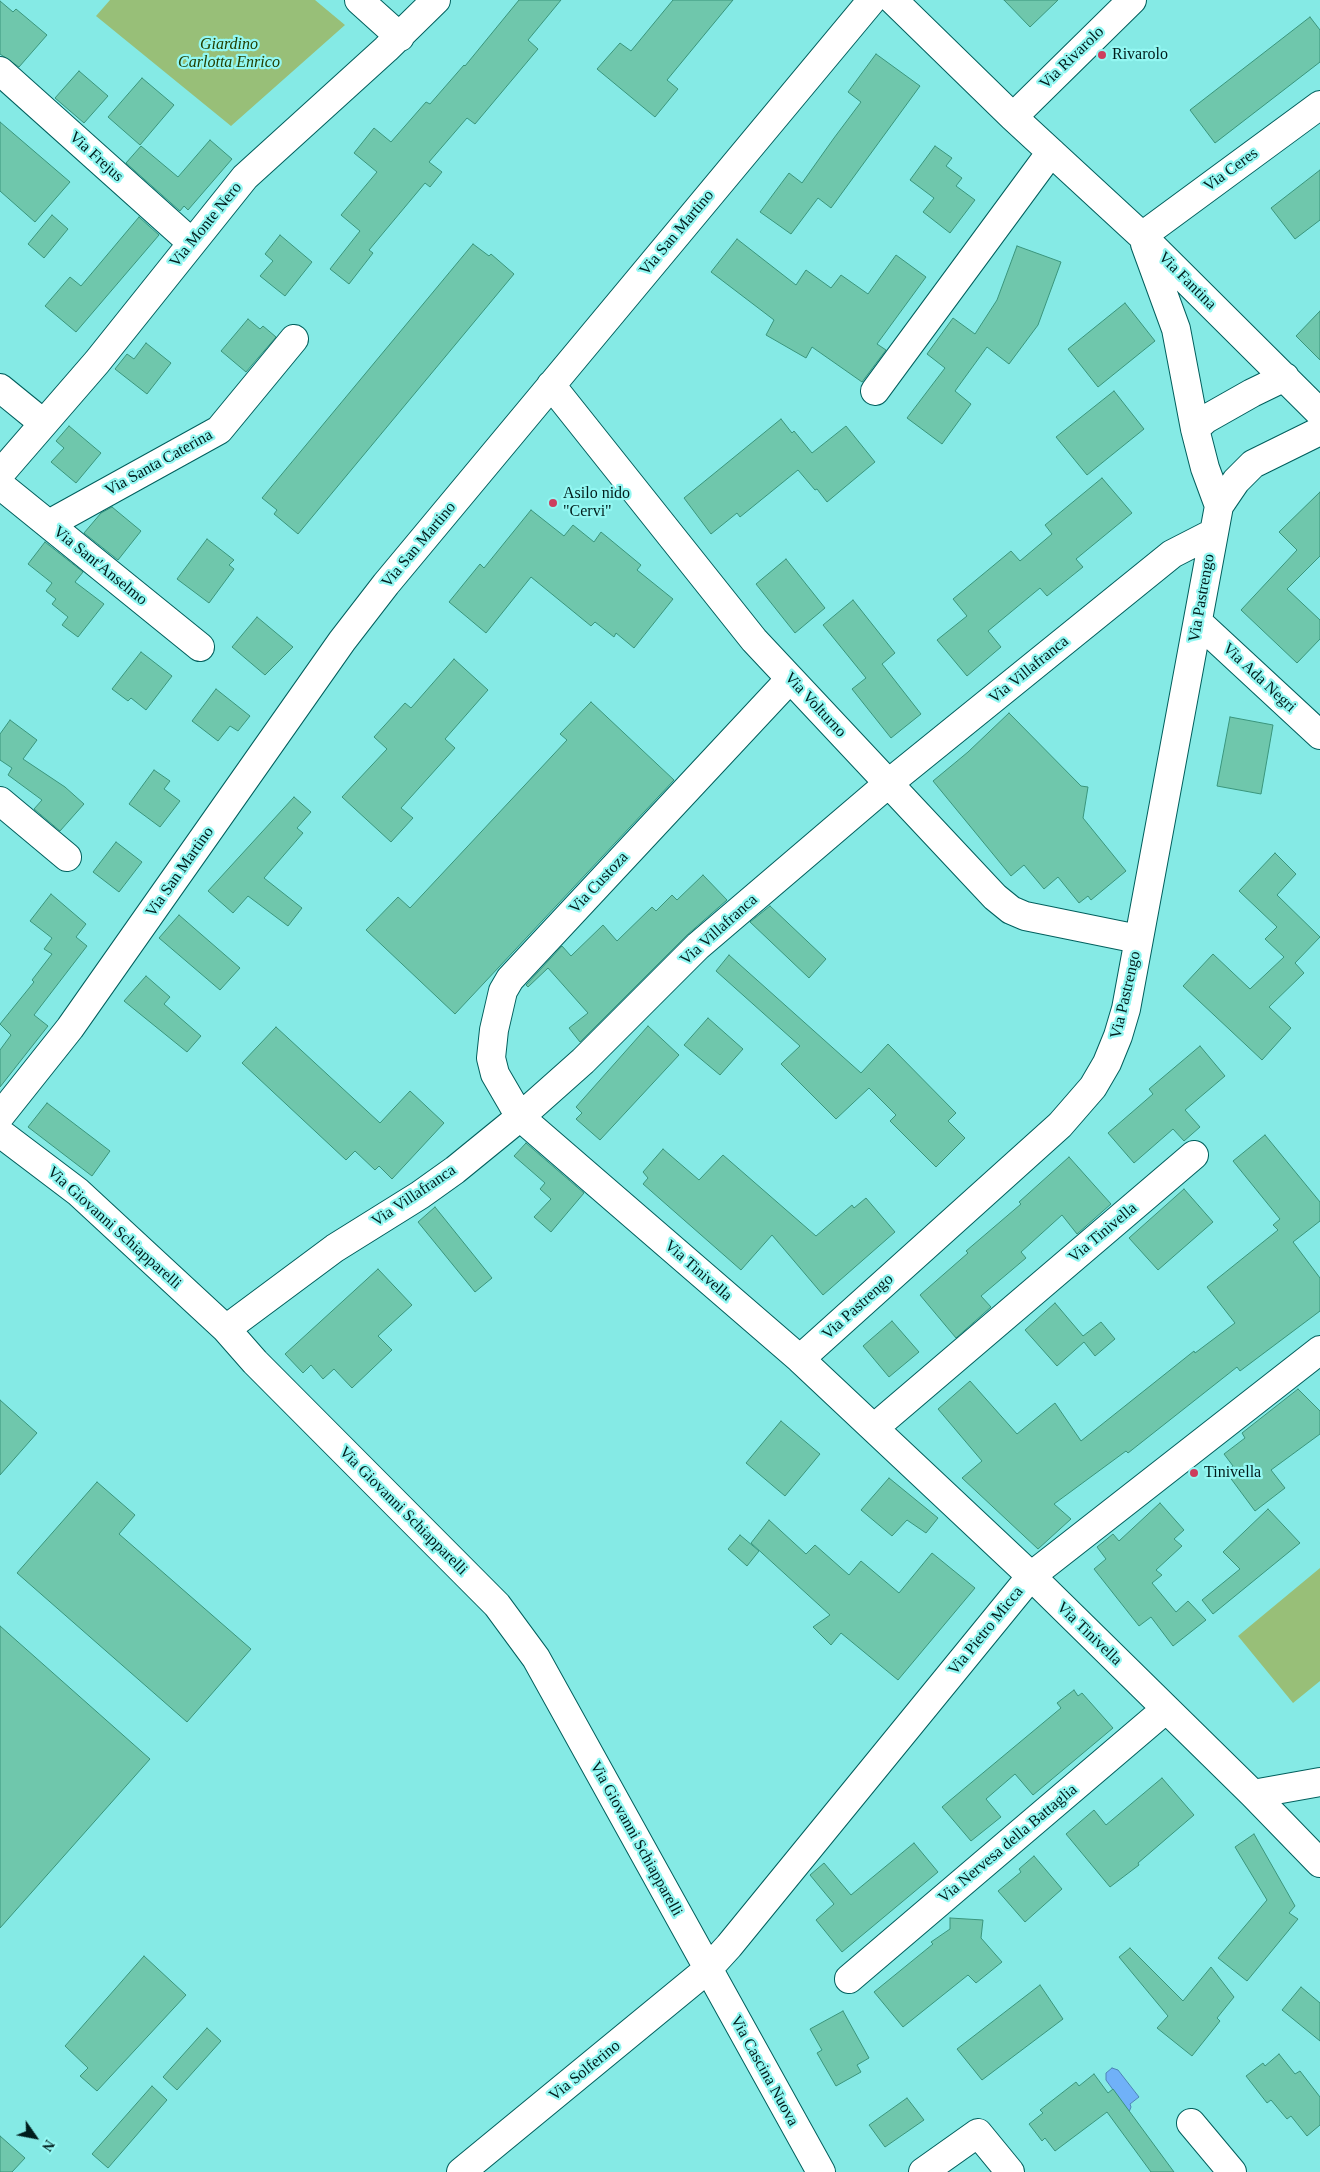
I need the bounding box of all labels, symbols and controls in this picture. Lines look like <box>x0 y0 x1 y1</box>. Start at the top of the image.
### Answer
street label: Via Rivarolo <box>1036 23 1108 93</box>
park label: Giardino Carlotta Enrico <box>178 35 280 73</box>
place label: Rivarolo <box>1112 45 1168 65</box>
marker: Rivarolo <box>1096 49 1108 61</box>
street label: Via Frejus <box>65 128 127 186</box>
street label: Via Ceres <box>1200 144 1262 196</box>
street label: Via Monte Nero <box>166 179 246 271</box>
street label: Via San Martino <box>636 186 718 280</box>
street label: Via Fantina <box>1154 248 1220 314</box>
street label: Via Santa Caterina <box>102 426 216 500</box>
place label: Asilo nido "Cervi" <box>563 484 630 522</box>
marker: Asilo nido "Cervi" <box>547 497 559 509</box>
street label: Via San Martino <box>378 498 460 592</box>
street label: Via Sant'Anselmo <box>49 522 151 610</box>
street label: Via Pastrengo <box>1185 552 1219 644</box>
street label: Via Villafranca <box>985 632 1073 708</box>
street label: Via Ada Negri <box>1218 639 1300 717</box>
street label: Via Volturno <box>780 669 850 741</box>
street label: Via San Martino <box>142 823 218 921</box>
street label: Via Custoza <box>565 848 633 918</box>
street label: Via Villafranca <box>676 890 762 970</box>
street label: Via Pastrengo <box>1107 949 1145 1041</box>
street label: Via Villafranca <box>368 1161 460 1231</box>
street label: Via Giovanni Schiapparelli <box>43 1163 185 1293</box>
street label: Via Tinivella <box>1065 1199 1141 1267</box>
street label: Via Tinivella <box>660 1236 736 1306</box>
street label: Via Pastrengo <box>818 1270 898 1344</box>
street label: Via Giovanni Schiapparelli <box>335 1443 471 1579</box>
place label: Tinivella <box>1204 1463 1261 1483</box>
marker: Tinivella <box>1188 1467 1200 1479</box>
street label: Via Pietro Micca <box>944 1583 1028 1679</box>
street label: Via Tinivella <box>1052 1598 1126 1670</box>
street label: Via Giovanni Schiapparelli <box>585 1758 687 1920</box>
street label: Via Nervesa della Battaglia <box>935 1780 1081 1908</box>
street label: Via Cascina Nuova <box>726 2012 802 2130</box>
street label: Via Solferino <box>546 2037 624 2105</box>
north arrow <box>10 2112 60 2162</box>
text: N <box>39 2137 57 2154</box>

